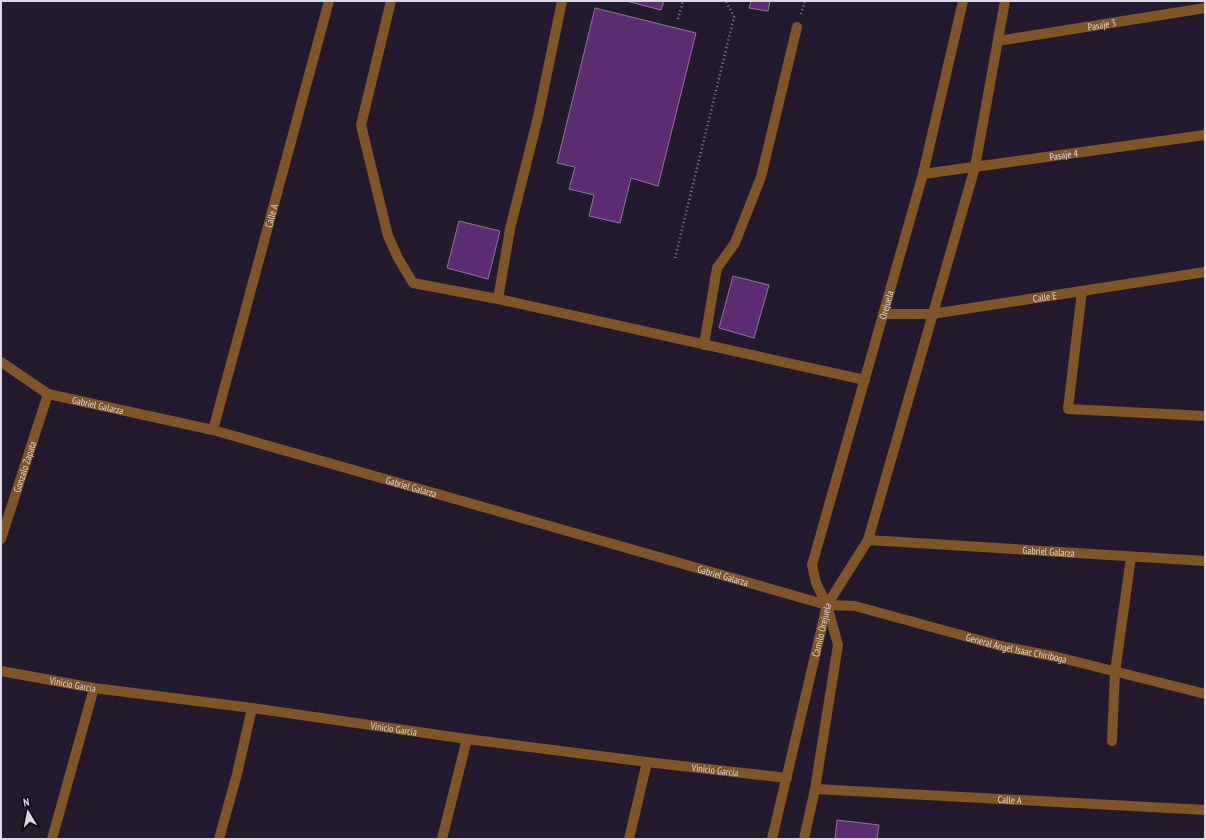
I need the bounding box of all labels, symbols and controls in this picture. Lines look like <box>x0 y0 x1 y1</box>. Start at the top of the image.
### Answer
street label: Pasaje 3 <box>1087 16 1117 34</box>
street label: Pasaje 4 <box>1049 147 1079 163</box>
street label: Calle A <box>262 202 281 229</box>
street label: Orejuela <box>876 289 897 321</box>
street label: Calle E <box>1032 289 1057 305</box>
street label: Gabriel Galarza <box>71 393 125 417</box>
street label: Gonzalo Zapata <box>11 440 39 494</box>
street label: Gabriel Galarza <box>384 474 438 500</box>
street label: Gabriel Galarza <box>1022 544 1075 560</box>
street label: Gabriel Galarza <box>696 562 750 589</box>
street label: Camilo Orejuela <box>809 600 834 658</box>
street label: General Angel Isaac Chiriboga <box>964 631 1068 666</box>
street label: Vinicio Garcia <box>47 674 97 695</box>
street label: Vinicio Garcia <box>368 719 418 739</box>
street label: Vinicio Garcia <box>690 761 739 779</box>
north arrow <box>8 792 48 832</box>
street label: Calle A <box>997 793 1022 807</box>
text: N <box>22 795 30 810</box>

